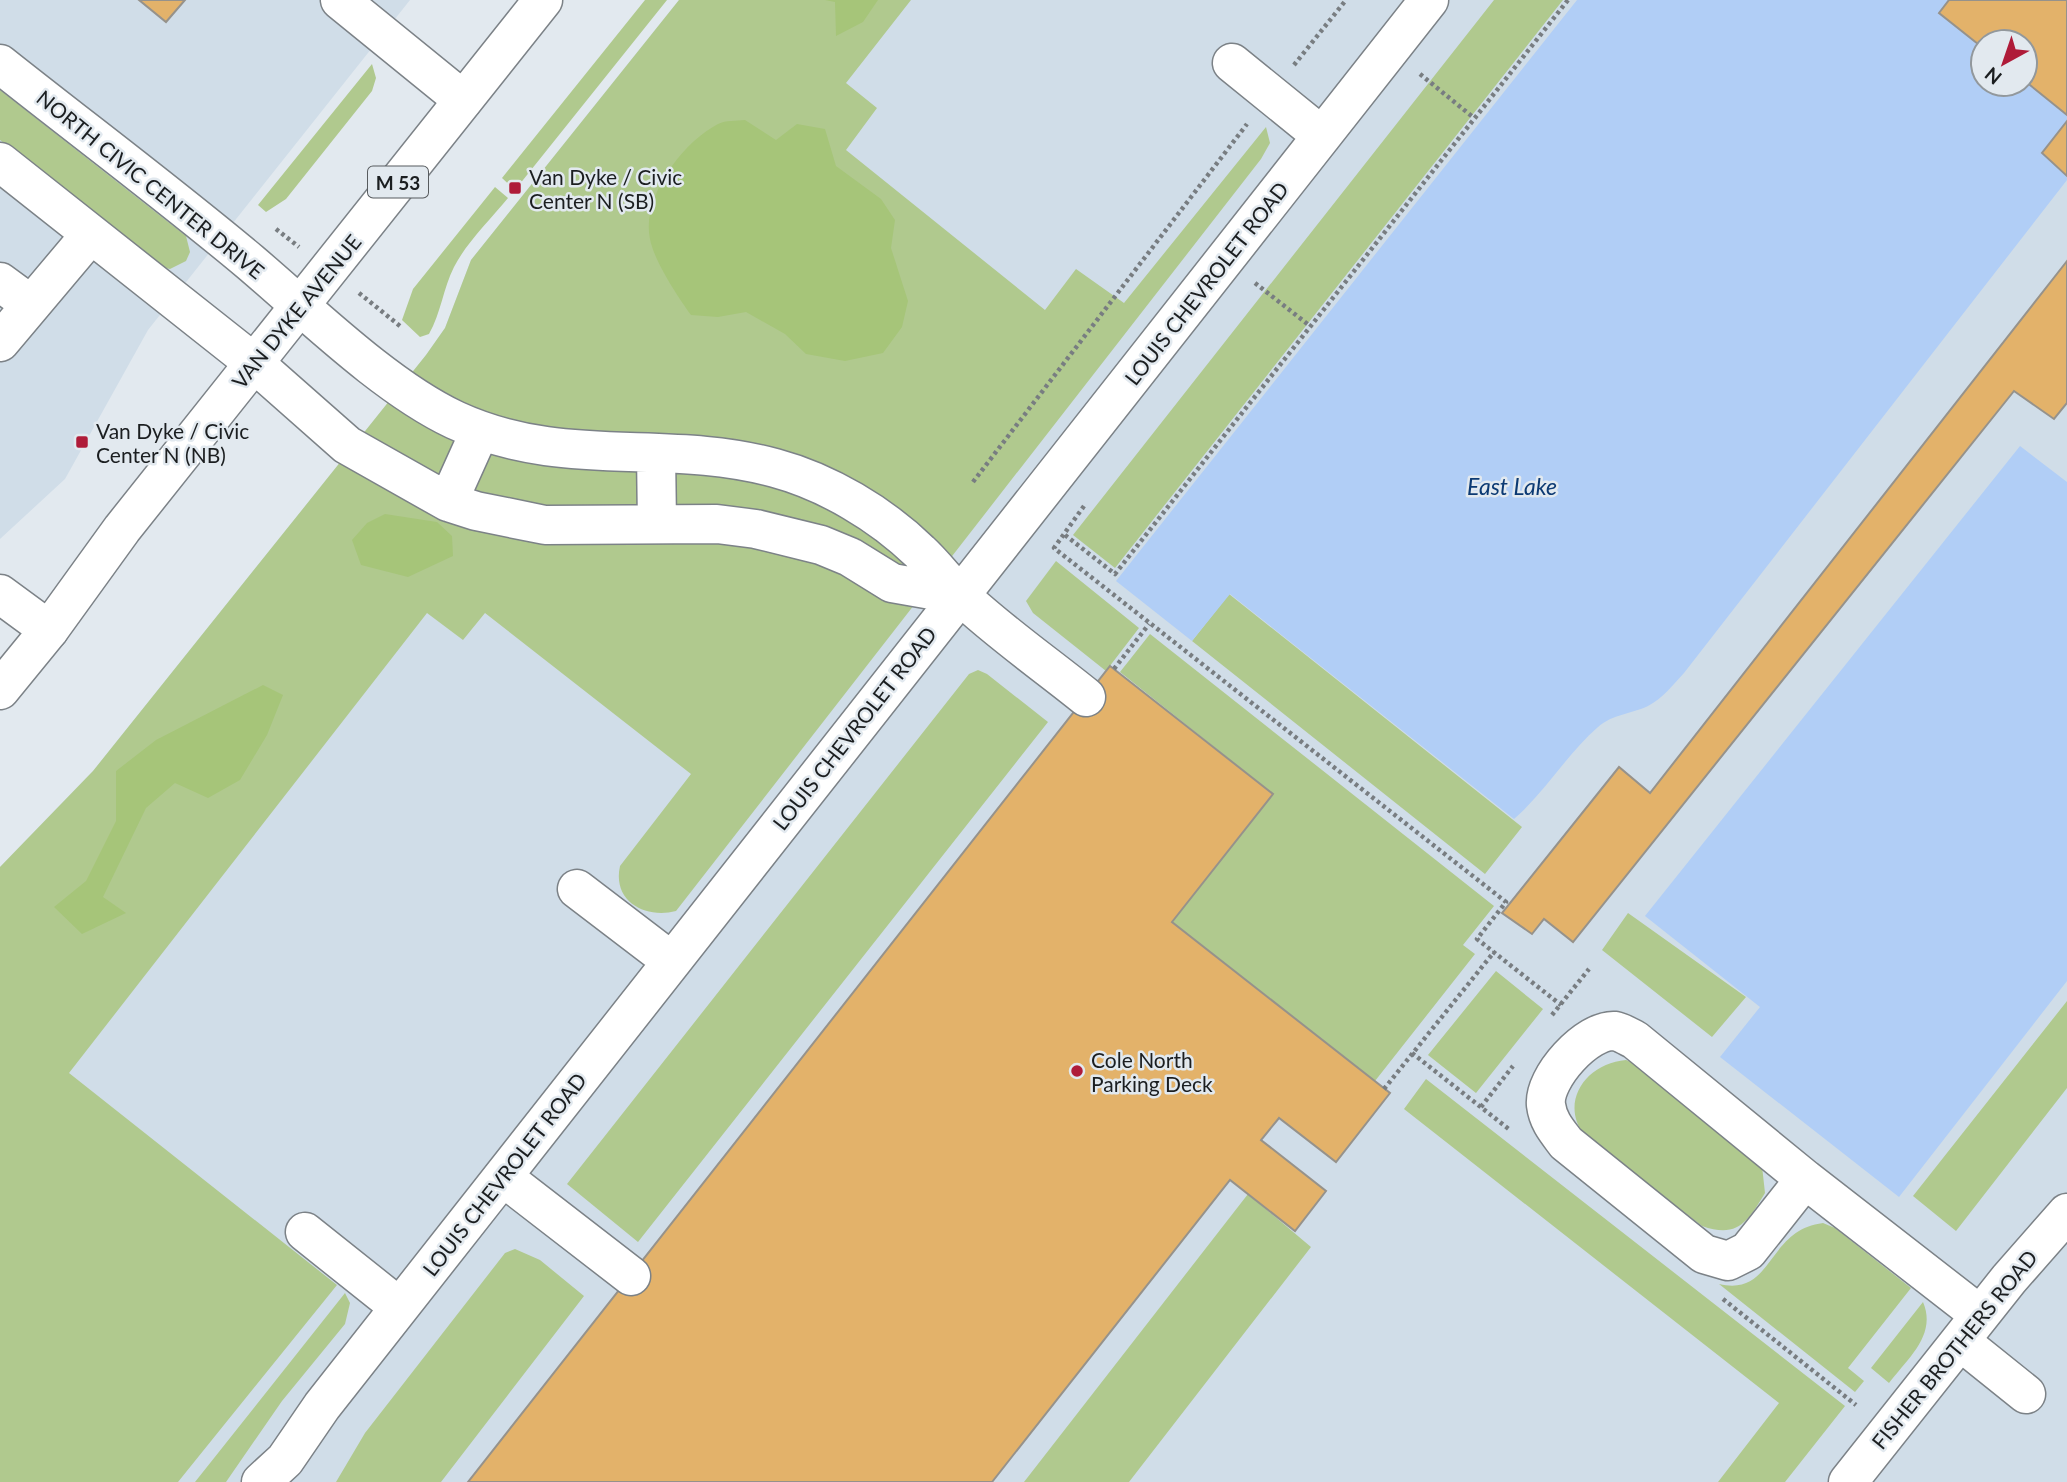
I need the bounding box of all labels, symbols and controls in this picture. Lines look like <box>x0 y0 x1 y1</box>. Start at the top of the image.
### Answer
north arrow <box>1969 28 2039 98</box>
text: N <box>1980 63 2006 90</box>
street label: NORTH CIVIC CENTER DRIVE <box>32 85 270 283</box>
place label: Van Dyke / Civic Center N (SB) <box>529 164 682 213</box>
road number: M 53 <box>368 166 428 198</box>
street label: LOUIS CHEVROLET ROAD <box>1119 176 1293 390</box>
marker: Van Dyke / Civic Center N (SB) <box>507 180 523 196</box>
street label: VAN DYKE AVENUE <box>226 229 366 393</box>
place label: Van Dyke / Civic Center N (NB) <box>96 418 249 467</box>
marker: Van Dyke / Civic Center N (NB) <box>74 434 90 450</box>
water label: East Lake <box>1467 472 1557 500</box>
street label: LOUIS CHEVROLET ROAD <box>767 621 941 835</box>
place label: Cole North Parking Deck <box>1091 1047 1213 1096</box>
marker: Cole North Parking Deck <box>1069 1063 1085 1079</box>
street label: LOUIS CHEVROLET ROAD <box>417 1067 591 1281</box>
street label: FISHER BROTHERS ROAD <box>1866 1245 2042 1453</box>

